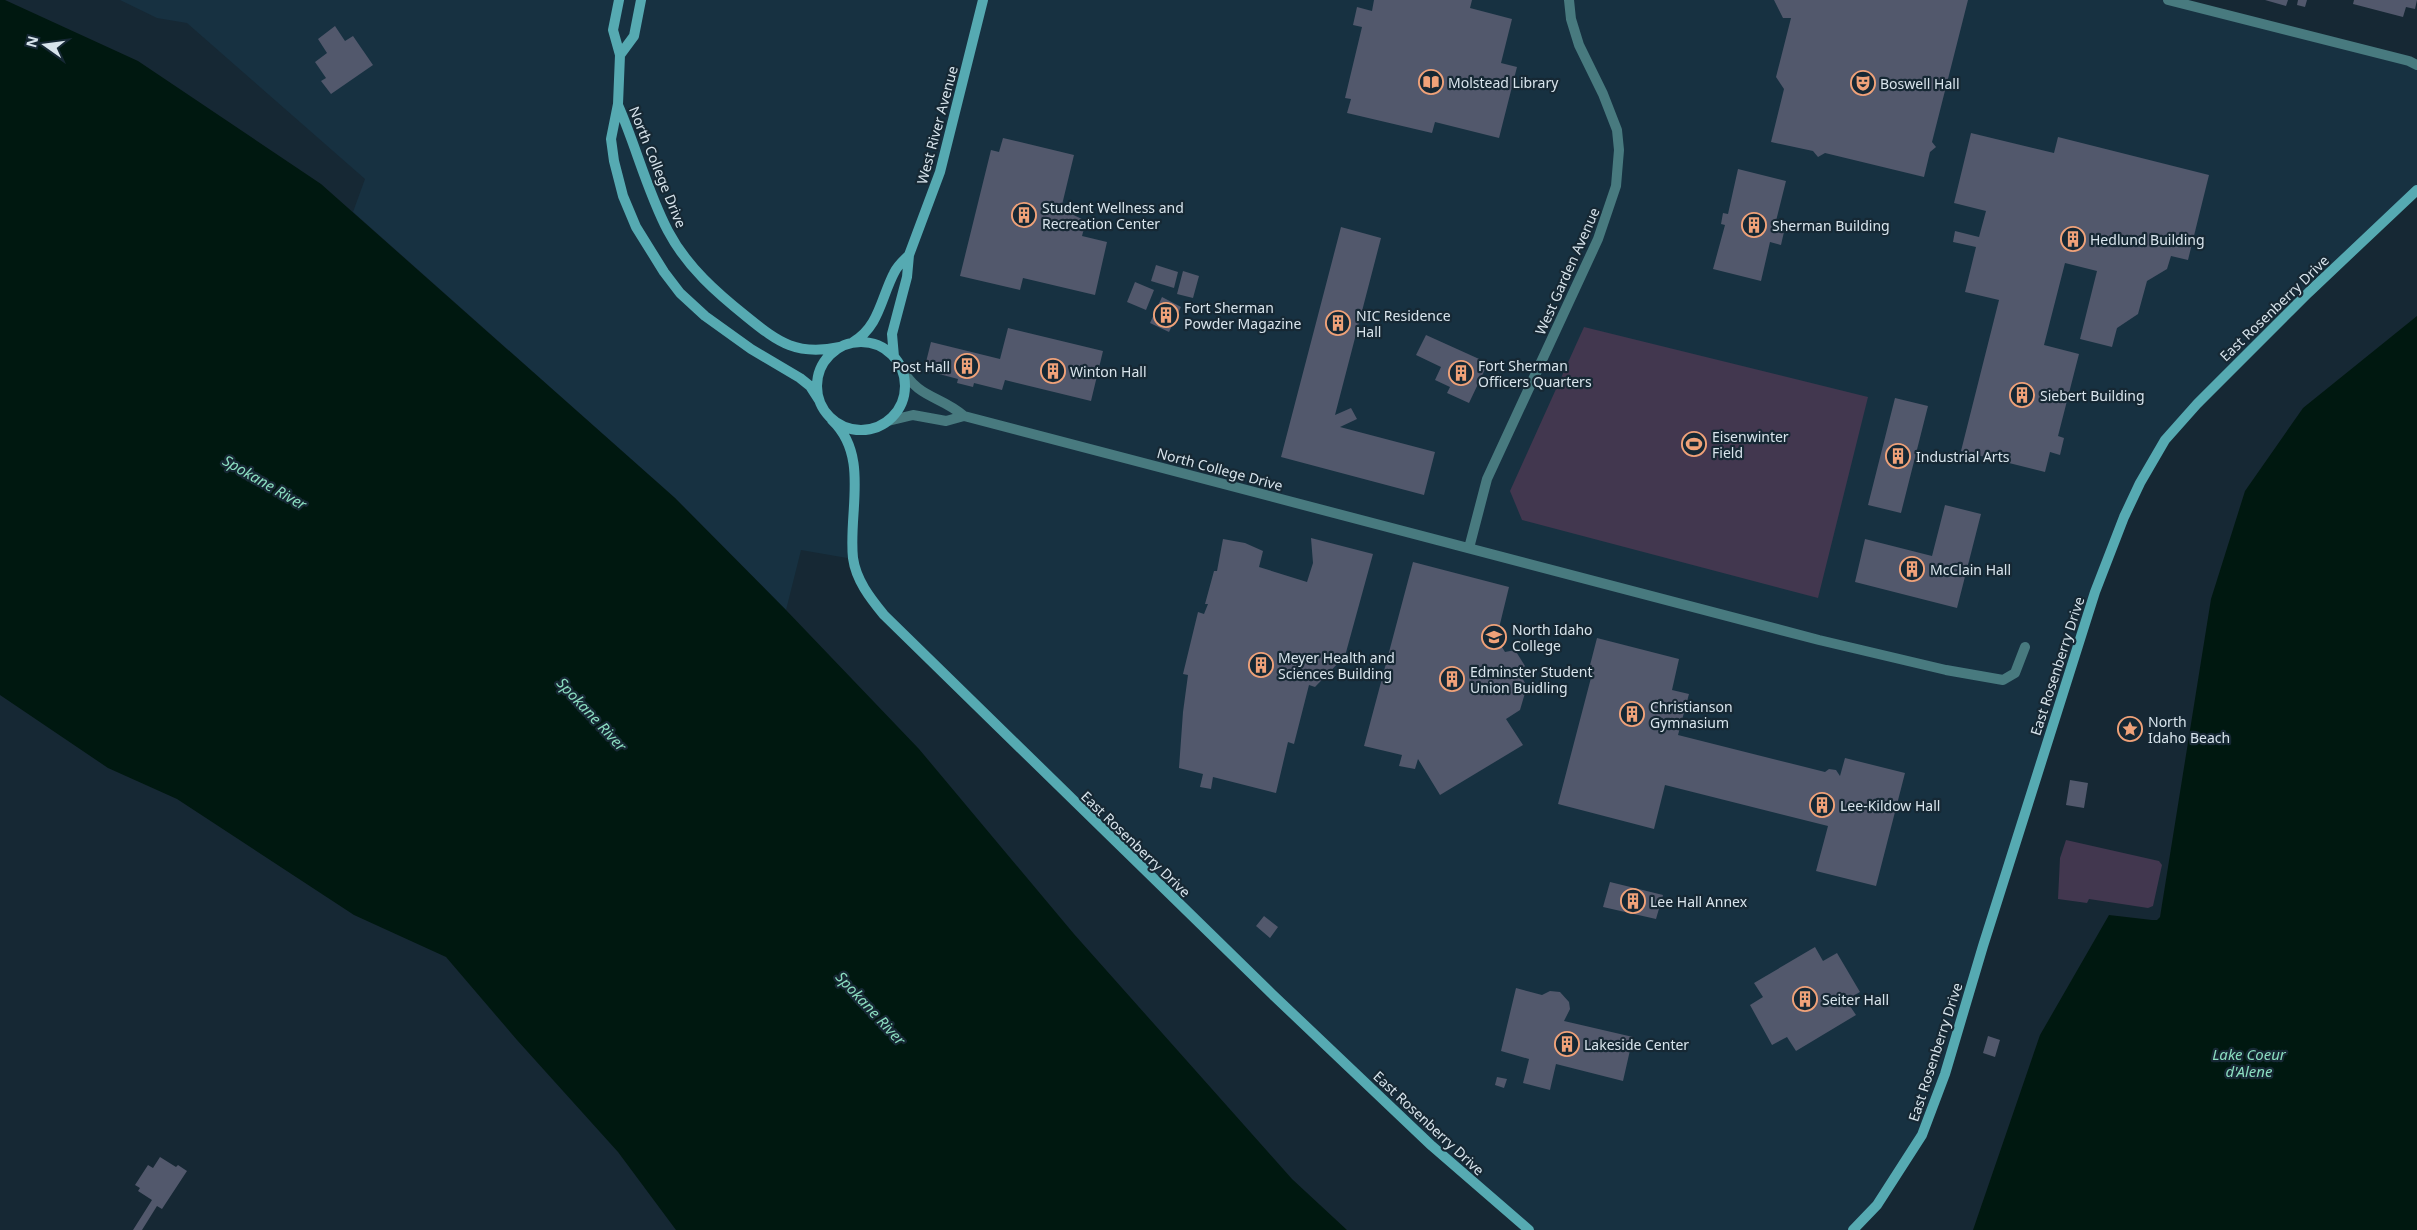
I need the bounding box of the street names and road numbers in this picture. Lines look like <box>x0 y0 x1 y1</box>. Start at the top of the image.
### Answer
street label: West River Avenue <box>912 64 962 186</box>
street label: North College Drive <box>625 103 691 231</box>
street label: West Garden Avenue <box>1530 204 1604 338</box>
street label: East Rosenberry Drive <box>2215 251 2333 365</box>
street label: North College Drive <box>1155 443 1285 495</box>
street label: East Rosenberry Drive <box>2026 594 2088 738</box>
street label: East Rosenberry Drive <box>1077 787 1195 901</box>
street label: East Rosenberry Drive <box>1904 980 1966 1124</box>
street label: East Rosenberry Drive <box>1370 1067 1489 1179</box>

